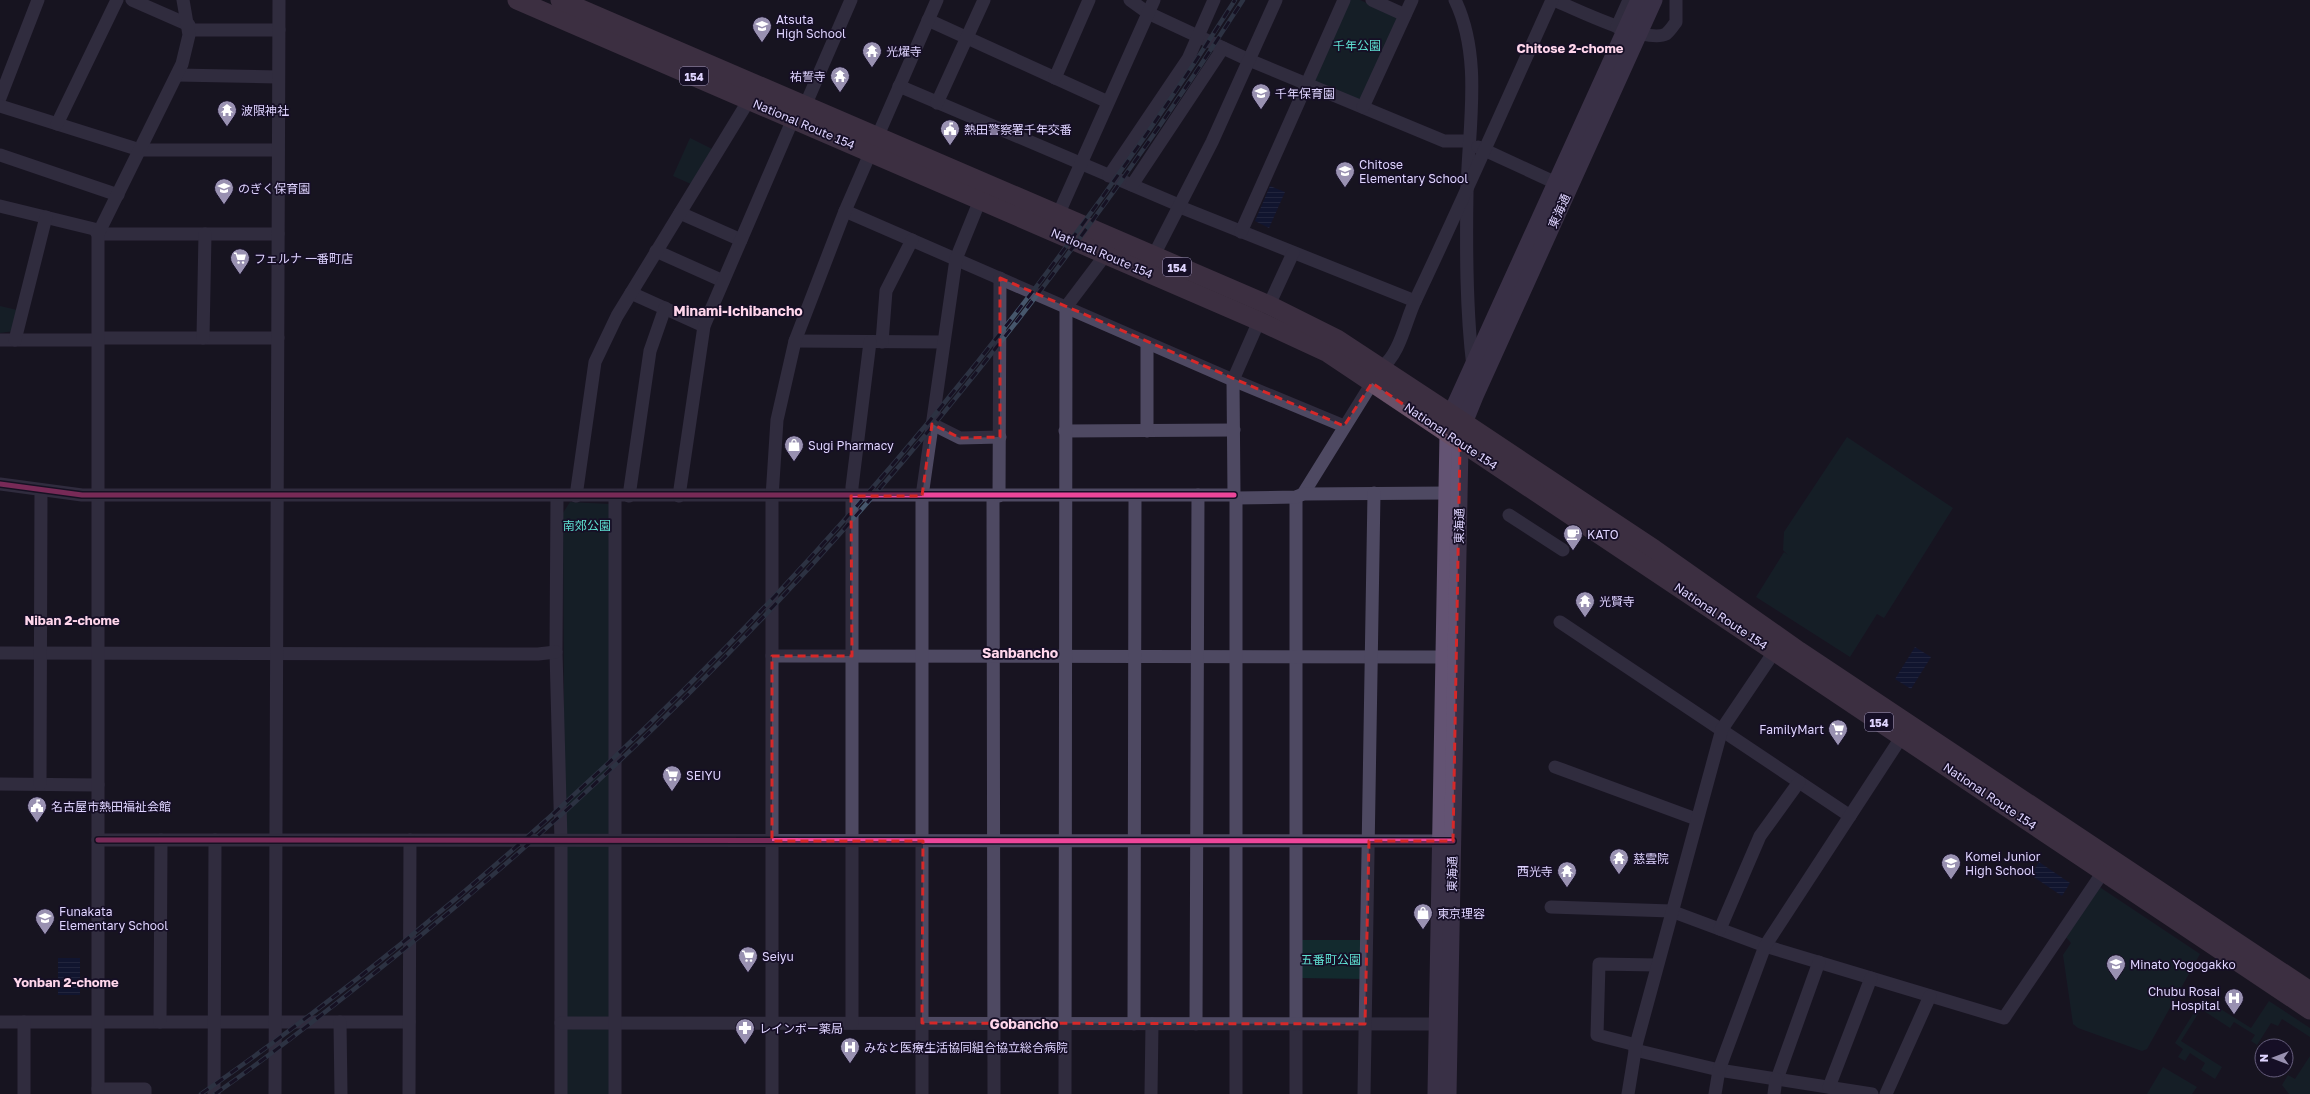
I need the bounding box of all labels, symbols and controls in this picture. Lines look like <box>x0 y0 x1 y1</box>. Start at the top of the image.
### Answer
place label: Atsuta High School <box>776 12 846 41</box>
school or university icon: Atsuta High School <box>751 15 773 43</box>
park label: 千年公園 <box>1333 38 1381 53</box>
temple icon: 光燿寺 <box>861 40 883 68</box>
district label: Chitose 2-chome <box>1517 40 1624 56</box>
place label: 光燿寺 <box>886 44 922 59</box>
temple icon: 祐誓寺 <box>829 65 851 93</box>
road number: 154 <box>680 67 708 85</box>
place label: 祐誓寺 <box>790 69 826 84</box>
school or university icon: 千年保育園 <box>1250 82 1272 110</box>
place label: 千年保育園 <box>1275 86 1335 101</box>
street label: National Route 154 <box>751 96 857 152</box>
temple icon: 波限神社 <box>216 99 238 127</box>
place label: 波限神社 <box>241 103 289 118</box>
public building icon: 熱田警察署千年交番 <box>939 118 961 146</box>
place label: 熱田警察署千年交番 <box>964 122 1072 137</box>
place label: Chitose Elementary School <box>1359 157 1468 186</box>
school or university icon: Chitose Elementary School <box>1334 160 1356 188</box>
school or university icon: のぎく保育園 <box>213 177 235 205</box>
place label: のぎく保育園 <box>238 181 310 196</box>
street label: 東海通 <box>1545 191 1573 231</box>
street label: National Route 154 <box>1049 225 1155 281</box>
supermarket icon: フェルナ 一番町店 <box>229 247 251 275</box>
place label: フェルナ 一番町店 <box>254 251 353 266</box>
road number: 154 <box>1163 258 1191 276</box>
district label: Minami-Ichibancho <box>673 302 803 319</box>
street label: National Route 154 <box>1401 399 1501 473</box>
shop icon: Sugi Pharmacy <box>783 434 805 462</box>
place label: Sugi Pharmacy <box>808 438 894 453</box>
street label: 東海通 <box>1451 508 1467 544</box>
park label: 南郊公園 <box>563 518 611 533</box>
cafe icon: KATO <box>1562 523 1584 551</box>
place label: KATO <box>1587 527 1619 542</box>
street label: National Route 154 <box>1671 579 1771 653</box>
temple icon: 光賢寺 <box>1574 590 1596 618</box>
place label: 光賢寺 <box>1599 594 1635 609</box>
district label: Niban 2-chome <box>24 612 120 628</box>
district label: Sanbancho <box>982 644 1058 661</box>
road number: 154 <box>1865 713 1893 731</box>
supermarket icon: FamilyMart <box>1827 718 1849 746</box>
place label: FamilyMart <box>1759 722 1824 737</box>
street label: National Route 154 <box>1940 759 2040 833</box>
supermarket icon: SEIYU <box>661 764 683 792</box>
place label: SEIYU <box>686 768 721 783</box>
public building icon: 名古屋市熱田福祉会館 <box>26 795 48 823</box>
place label: 名古屋市熱田福祉会館 <box>51 799 171 814</box>
temple icon: 慈雲院 <box>1608 847 1630 875</box>
place label: Komei Junior High School <box>1965 849 2041 878</box>
place label: 慈雲院 <box>1633 851 1669 866</box>
school or university icon: Komei Junior High School <box>1940 852 1962 880</box>
street label: 東海通 <box>1444 856 1460 892</box>
temple icon: 西光寺 <box>1556 860 1578 888</box>
place label: 西光寺 <box>1517 864 1553 879</box>
shop icon: 東京理容 <box>1412 902 1434 930</box>
place label: Funakata Elementary School <box>59 904 168 933</box>
place label: 東京理容 <box>1437 906 1485 921</box>
school or university icon: Funakata Elementary School <box>34 907 56 935</box>
supermarket icon: Seiyu <box>737 945 759 973</box>
place label: Seiyu <box>762 949 794 964</box>
park label: 五番町公園 <box>1301 952 1361 967</box>
school or university icon: Minato Yogogakko <box>2105 953 2127 981</box>
place label: Minato Yogogakko <box>2130 957 2236 972</box>
district label: Yonban 2-chome <box>13 974 119 990</box>
place label: Chubu Rosai Hospital <box>2148 984 2220 1013</box>
hospital icon: Chubu Rosai Hospital <box>2223 987 2245 1015</box>
district label: Gobancho <box>990 1015 1058 1032</box>
pharmacy icon: レインボー薬局 <box>734 1017 756 1045</box>
place label: レインボー薬局 <box>759 1021 843 1036</box>
hospital icon: みなと医療生活協同組合協立総合病院 <box>839 1036 861 1064</box>
north arrow <box>2254 1038 2294 1078</box>
place label: みなと医療生活協同組合協立総合病院 <box>864 1040 1068 1055</box>
text: N <box>2257 1054 2270 1062</box>

